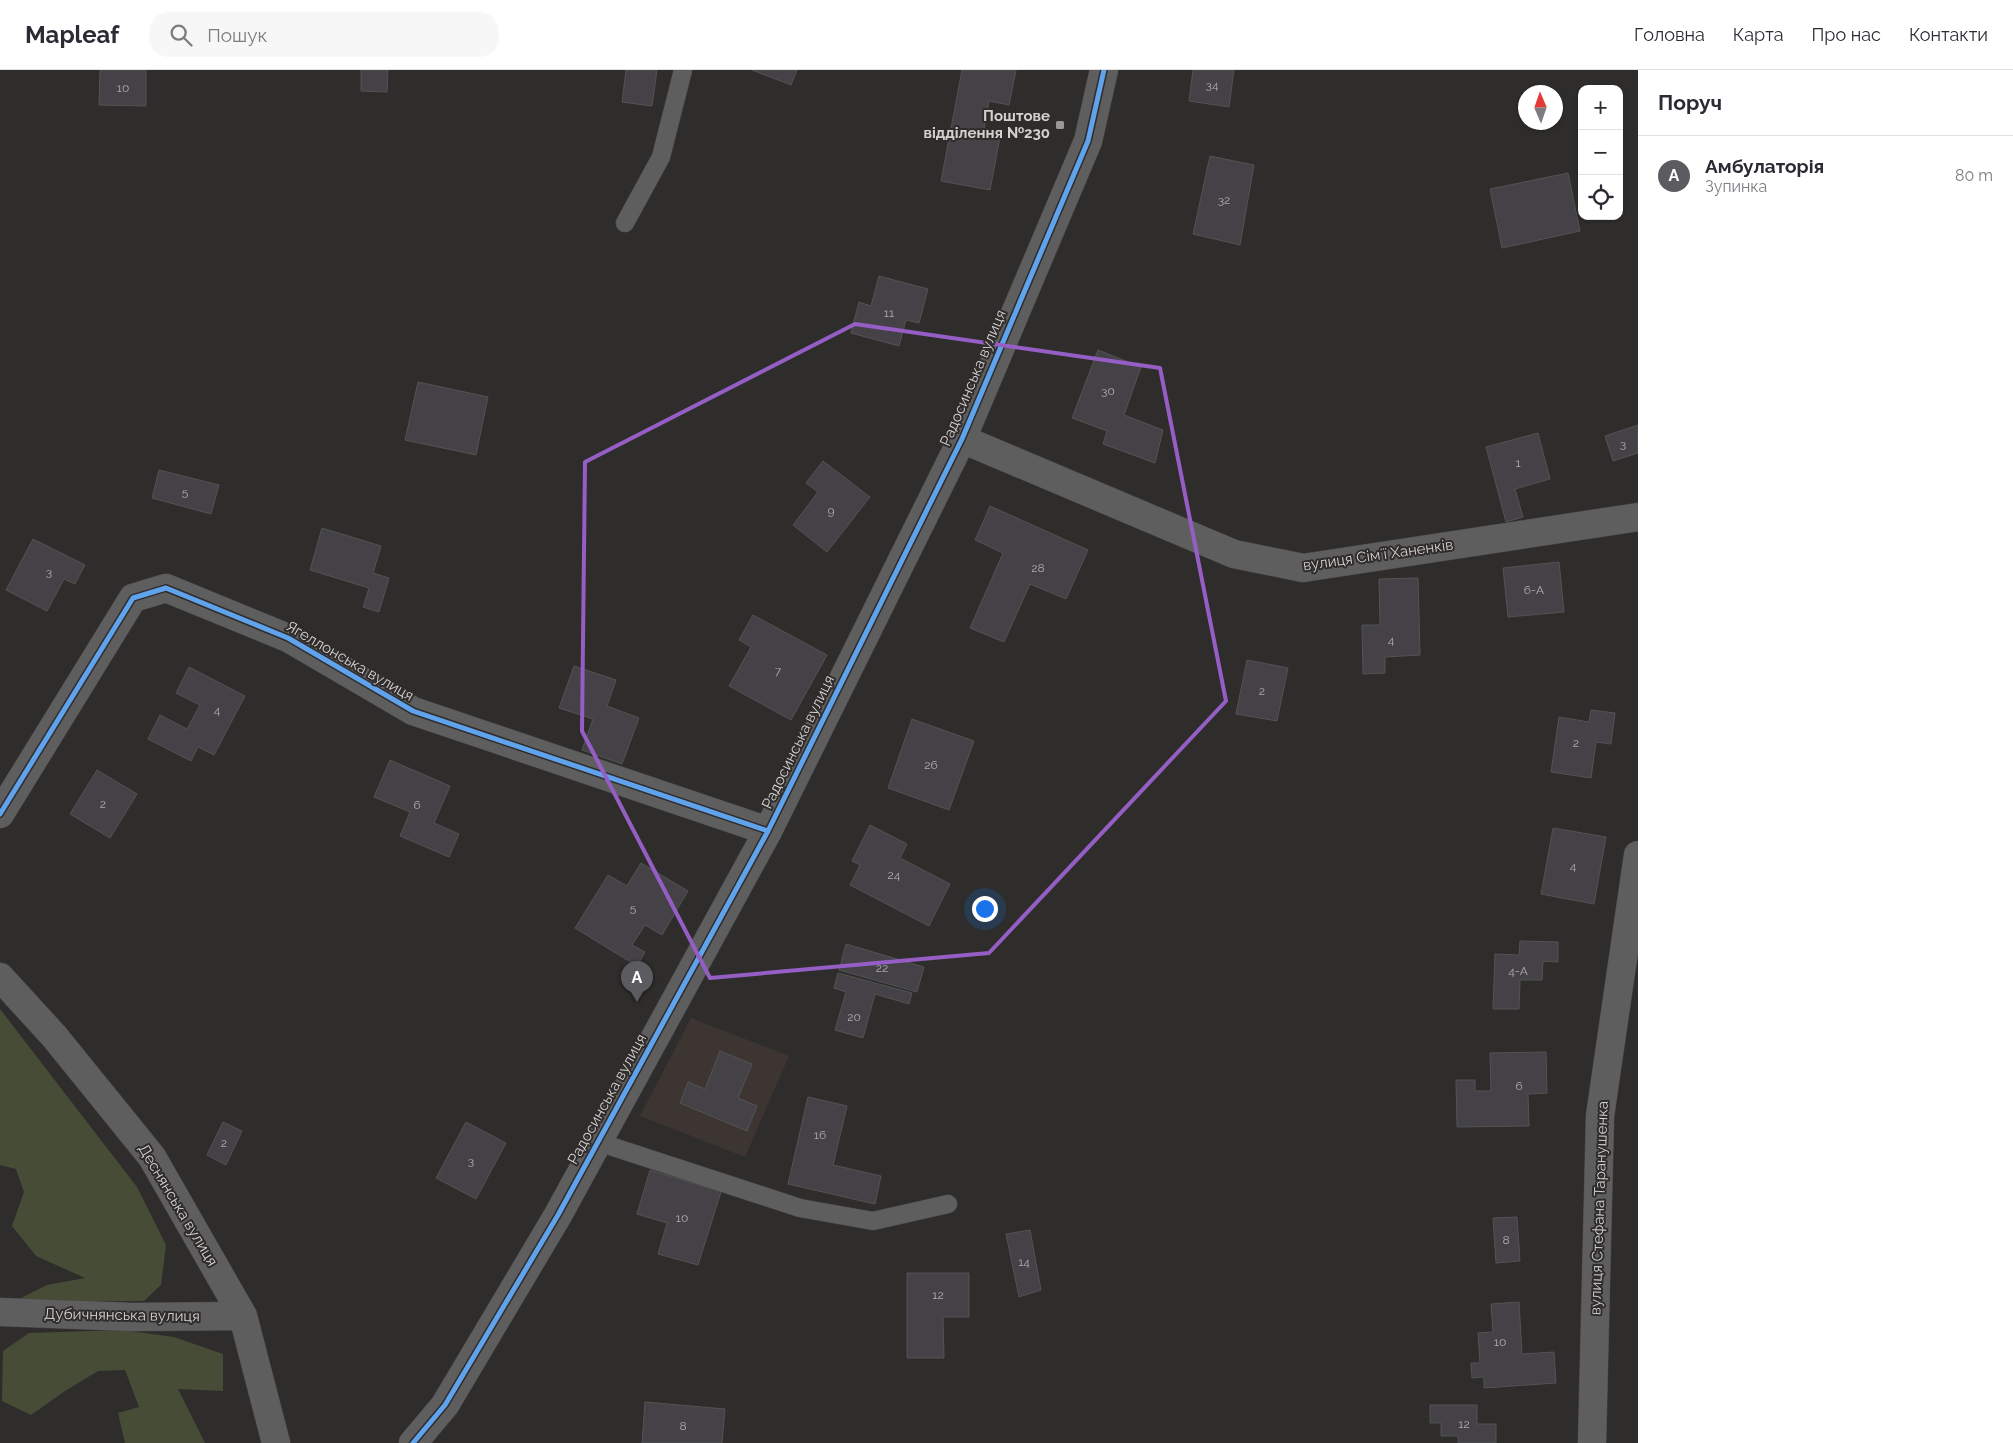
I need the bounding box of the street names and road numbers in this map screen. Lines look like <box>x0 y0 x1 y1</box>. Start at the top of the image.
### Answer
street label: Радосинська вулиця <box>936 307 1010 449</box>
street label: вулиця Сімʼї Ханенків <box>1302 536 1454 574</box>
street label: Ягеллонська вулиця <box>283 617 417 705</box>
street label: Радосинська вулиця <box>758 672 838 812</box>
street label: Радосинська вулиця <box>564 1031 650 1167</box>
street label: вулиця Стефана Таранушенка <box>1586 1101 1612 1315</box>
street label: Деснянська вулиця <box>135 1141 221 1269</box>
street label: Дубичнянська вулиця <box>44 1305 200 1325</box>

